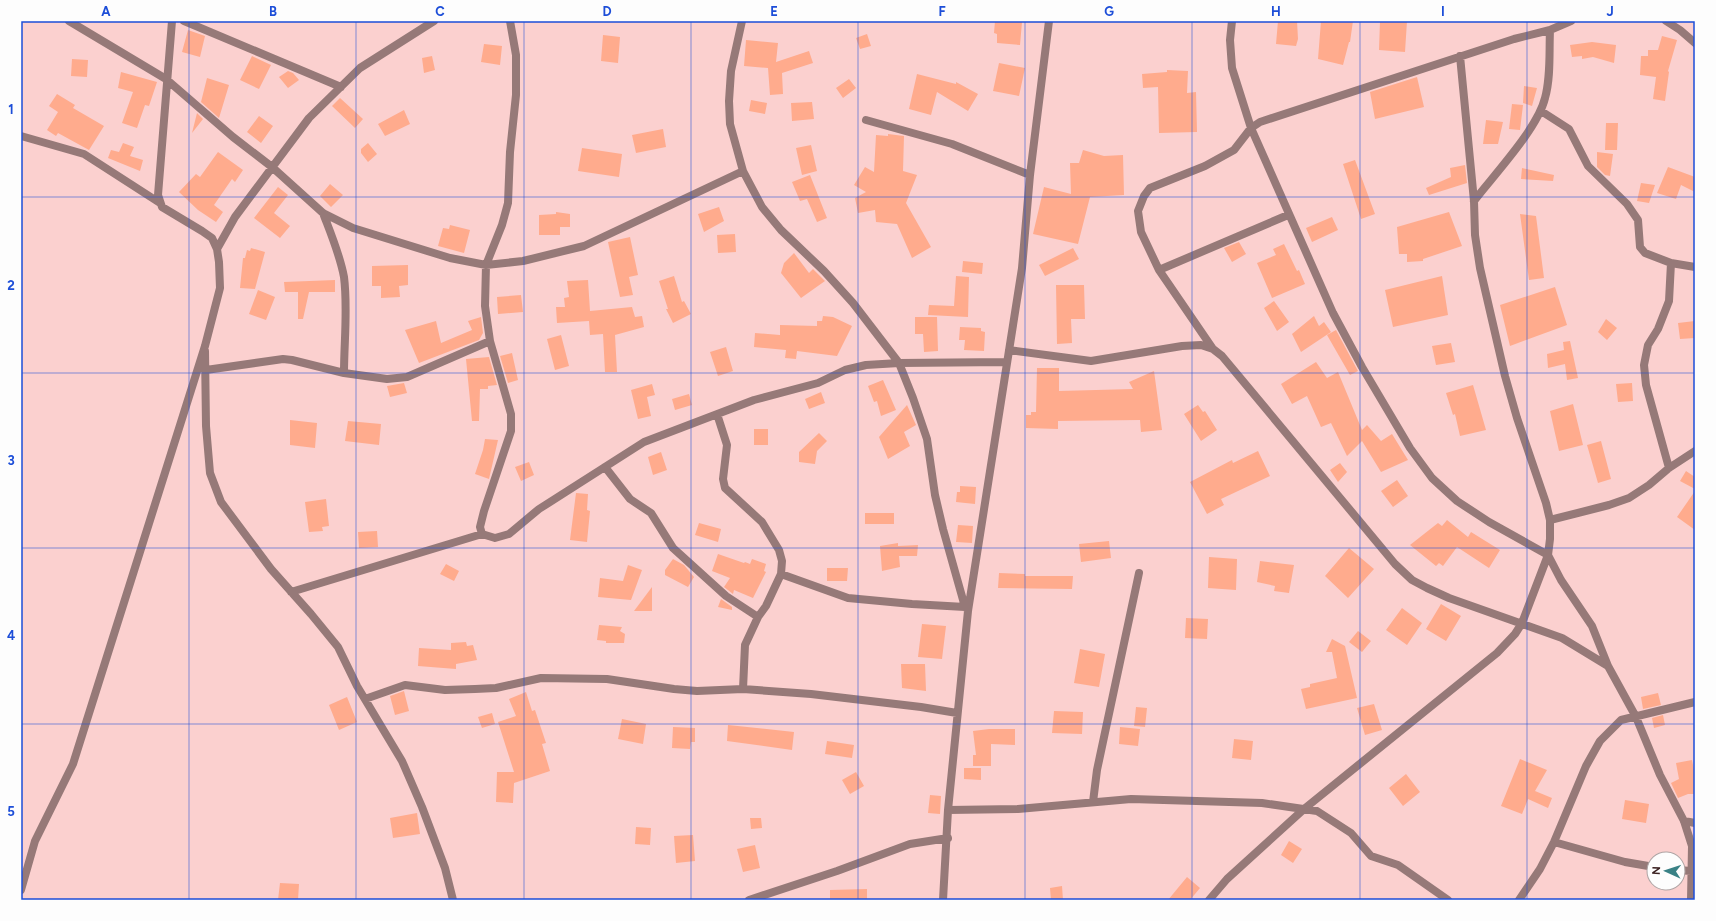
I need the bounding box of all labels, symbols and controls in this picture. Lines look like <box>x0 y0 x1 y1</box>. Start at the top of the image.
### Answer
text: A <box>101 4 111 19</box>
text: B <box>269 4 277 19</box>
text: C <box>435 4 445 19</box>
text: D <box>602 4 612 19</box>
text: E <box>770 4 778 19</box>
text: F <box>938 4 946 19</box>
text: G <box>1104 4 1114 19</box>
text: H <box>1271 4 1281 19</box>
text: I <box>1441 4 1445 19</box>
text: J <box>1606 4 1614 19</box>
text: 1 <box>8 102 14 117</box>
text: 2 <box>7 278 15 293</box>
text: 3 <box>7 453 15 468</box>
text: 4 <box>7 628 15 643</box>
text: 5 <box>7 804 15 819</box>
north arrow <box>1646 851 1686 891</box>
text: N <box>1650 866 1663 875</box>

